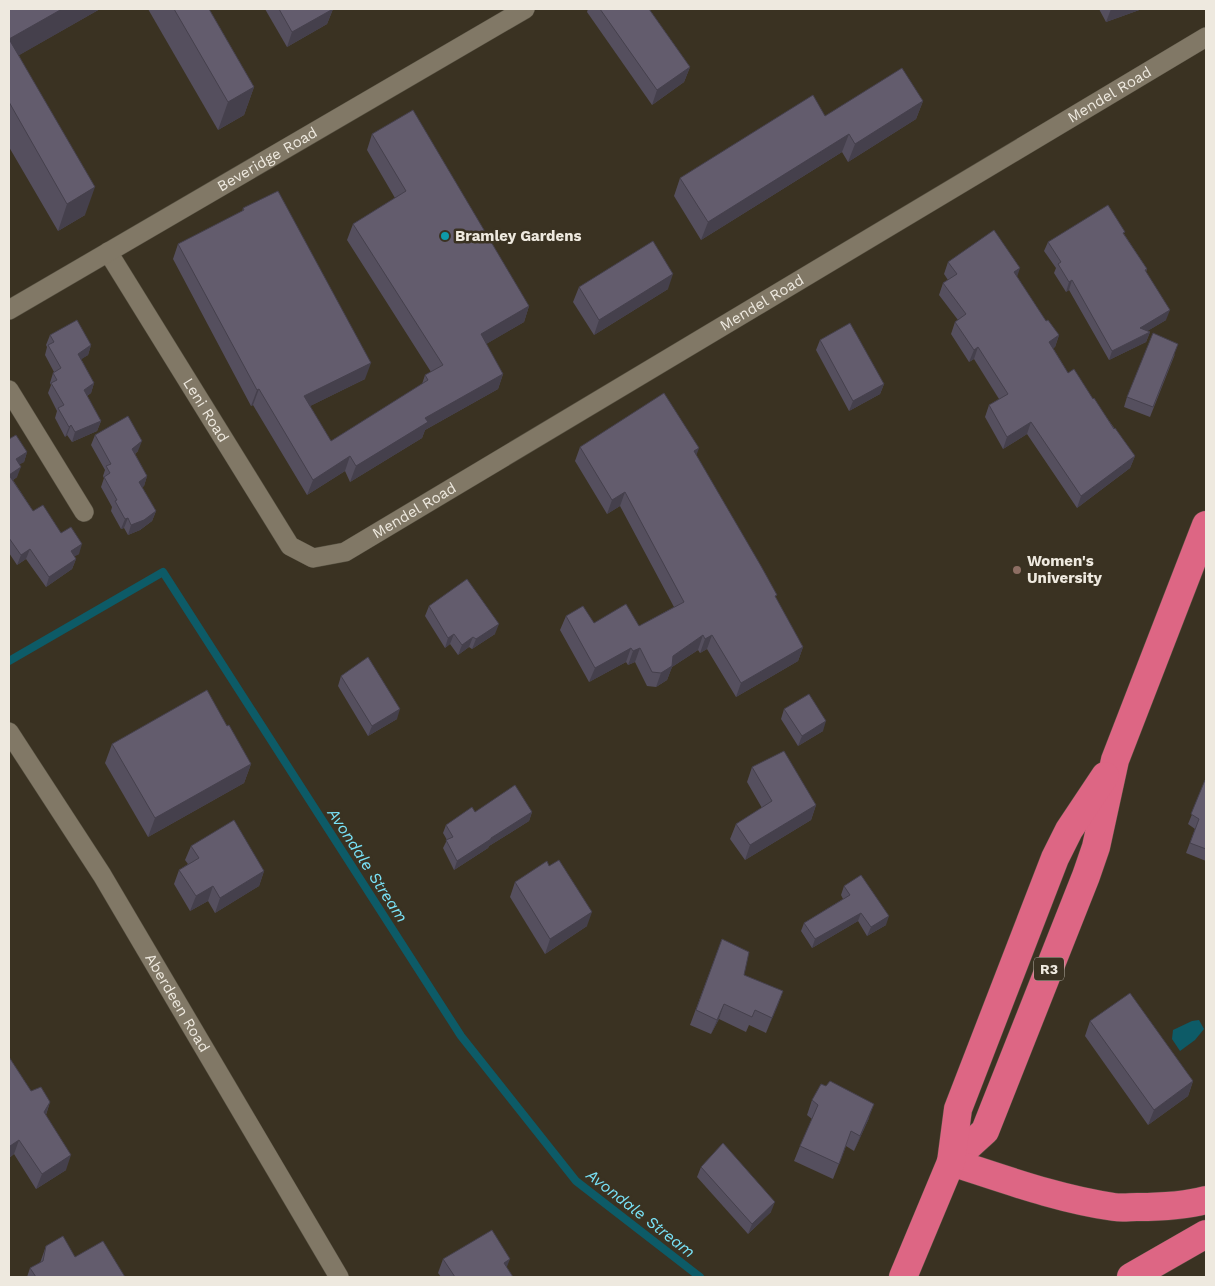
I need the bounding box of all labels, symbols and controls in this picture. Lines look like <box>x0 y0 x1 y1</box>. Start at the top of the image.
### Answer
street label: Mendel Road <box>1064 63 1155 127</box>
street label: Beveridge Road <box>214 123 320 196</box>
place label: Bramley Gardens <box>455 227 581 245</box>
marker: Bramley Gardens <box>439 230 451 242</box>
street label: Mendel Road <box>717 271 807 335</box>
street label: Leni Road <box>179 375 233 446</box>
street label: Mendel Road <box>369 479 459 543</box>
place label: Women's University <box>1027 552 1102 587</box>
marker: Women's University <box>1011 564 1023 576</box>
water label: Avondale Stream <box>323 804 412 926</box>
street label: Aberdeen Road <box>141 950 213 1056</box>
road number: R3 <box>1034 958 1064 981</box>
water label: Avondale Stream <box>582 1165 699 1262</box>

